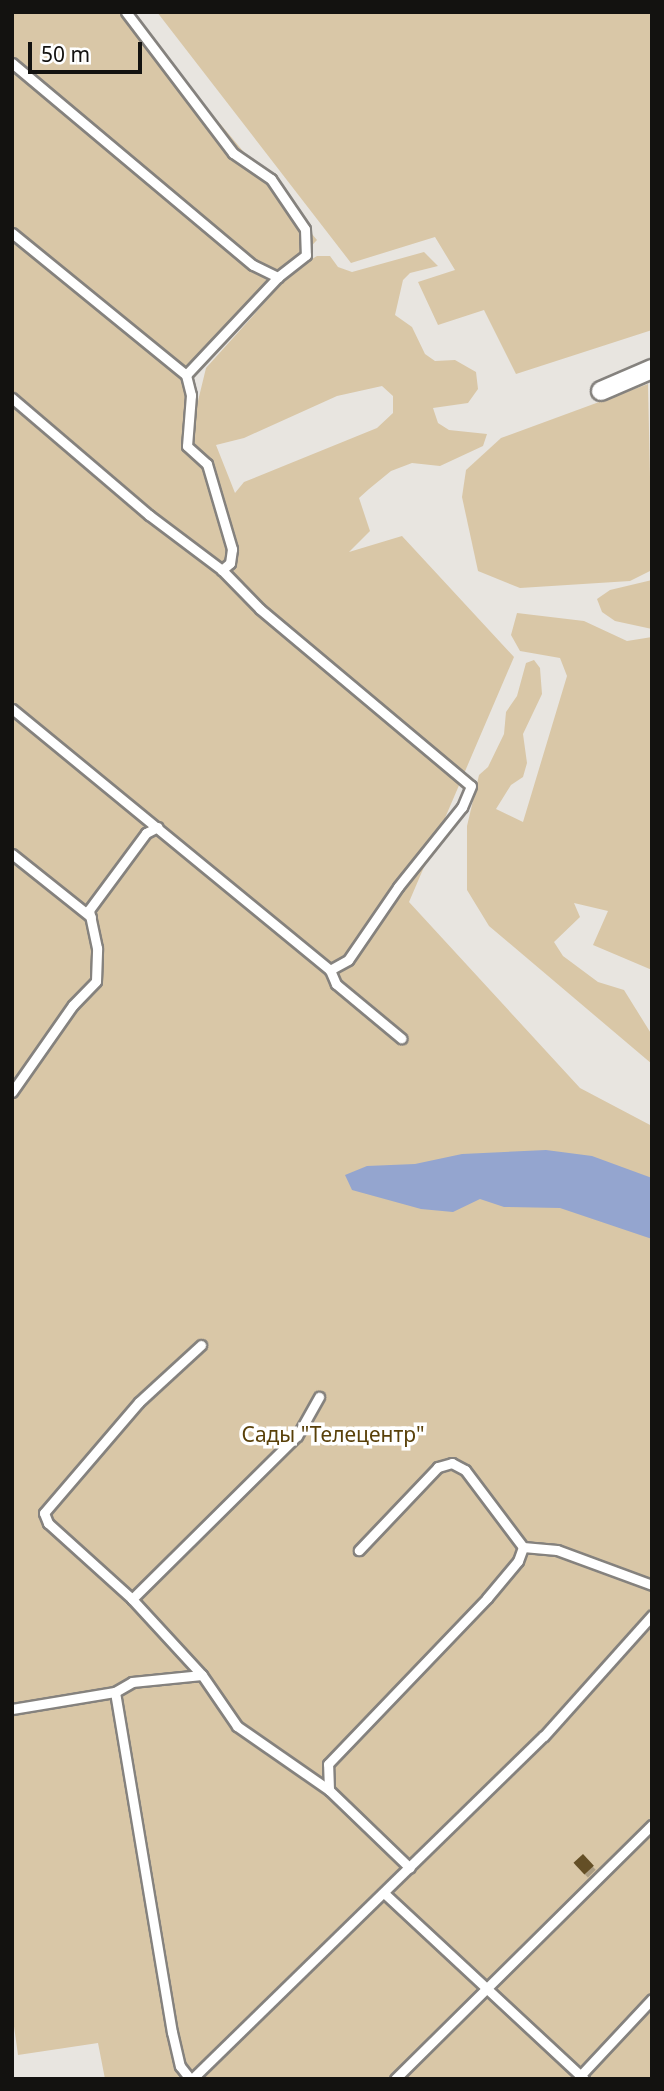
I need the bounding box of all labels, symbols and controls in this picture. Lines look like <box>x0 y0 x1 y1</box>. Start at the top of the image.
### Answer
scale bar <box>32 28 145 72</box>
text: 50 m <box>41 40 90 68</box>
park label: Сады "Телецентр" <box>242 1421 424 1447</box>

